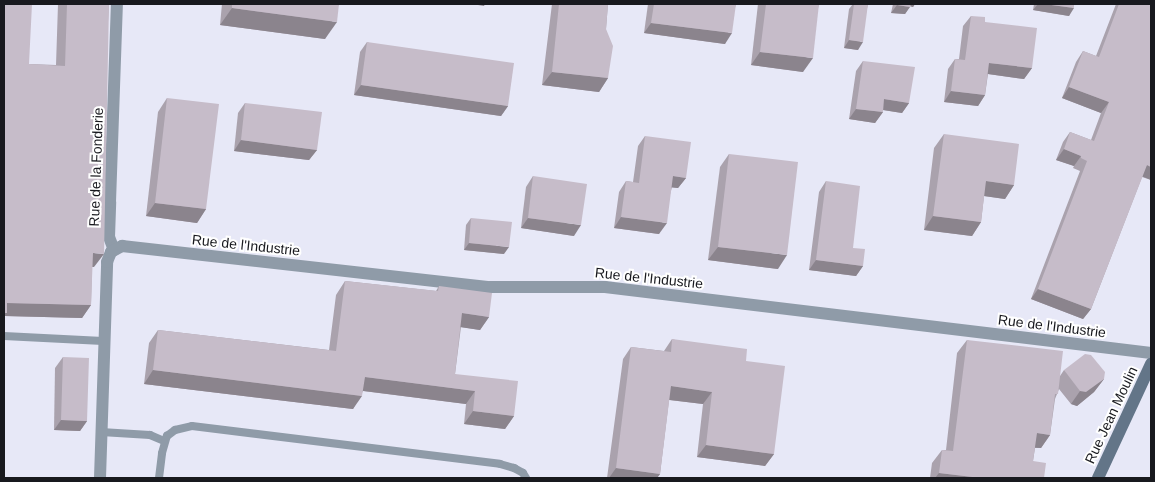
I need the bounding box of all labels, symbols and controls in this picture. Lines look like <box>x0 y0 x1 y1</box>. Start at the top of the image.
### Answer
street label: Rue de la Fonderie <box>86 107 106 227</box>
street label: Rue de l'Industrie <box>191 231 301 259</box>
street label: Rue de l'Industrie <box>594 264 704 292</box>
street label: Rue de l'Industrie <box>997 311 1107 341</box>
street label: Rue Jean Moulin <box>1081 364 1141 466</box>

